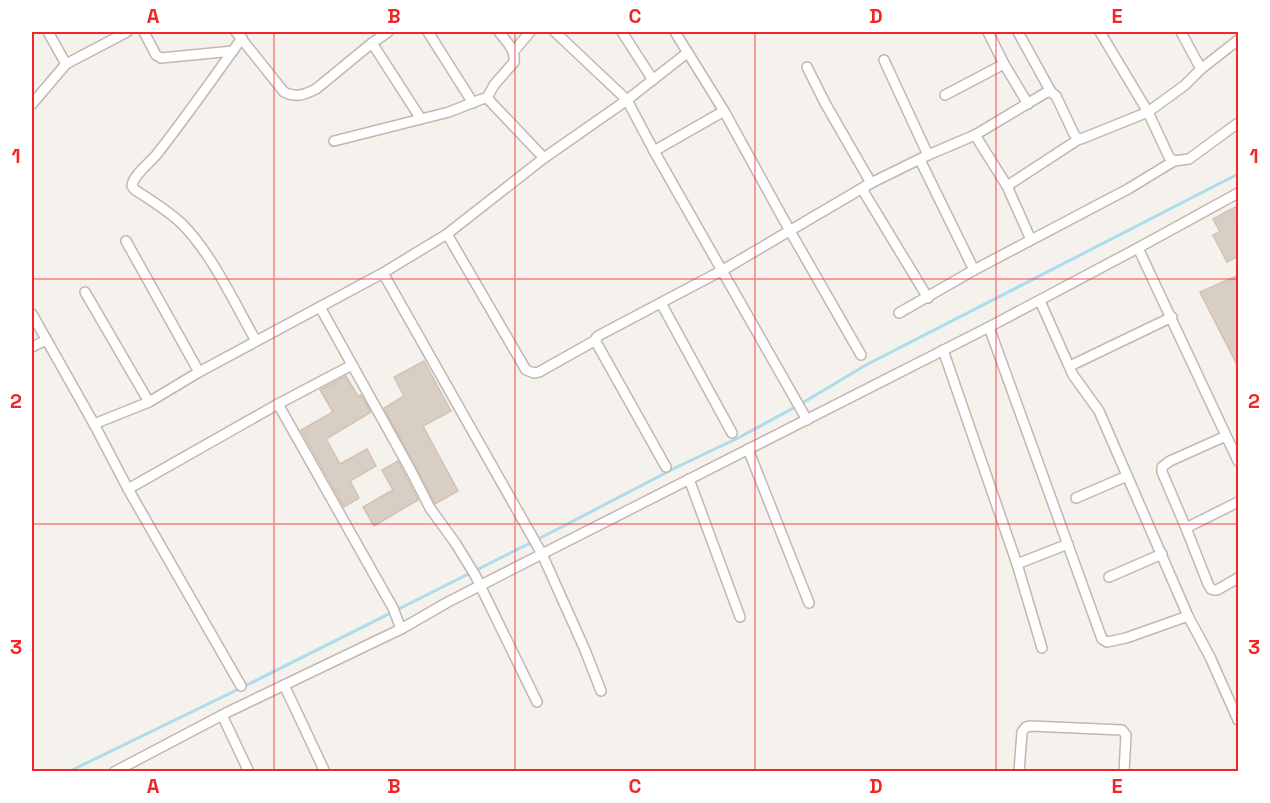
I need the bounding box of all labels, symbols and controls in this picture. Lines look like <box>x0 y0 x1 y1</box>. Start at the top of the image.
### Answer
text: A <box>147 3 160 29</box>
text: B <box>387 3 401 29</box>
text: C <box>629 3 642 29</box>
text: D <box>869 3 883 29</box>
text: E <box>1111 3 1123 29</box>
text: 1 <box>11 143 21 169</box>
text: 1 <box>1249 143 1259 169</box>
text: 2 <box>10 388 22 414</box>
text: 2 <box>1248 388 1260 414</box>
text: 3 <box>10 634 22 660</box>
text: 3 <box>1248 634 1260 660</box>
text: A <box>147 773 160 799</box>
text: B <box>387 773 401 799</box>
text: C <box>629 773 642 799</box>
text: D <box>869 773 883 799</box>
text: E <box>1111 773 1123 799</box>

